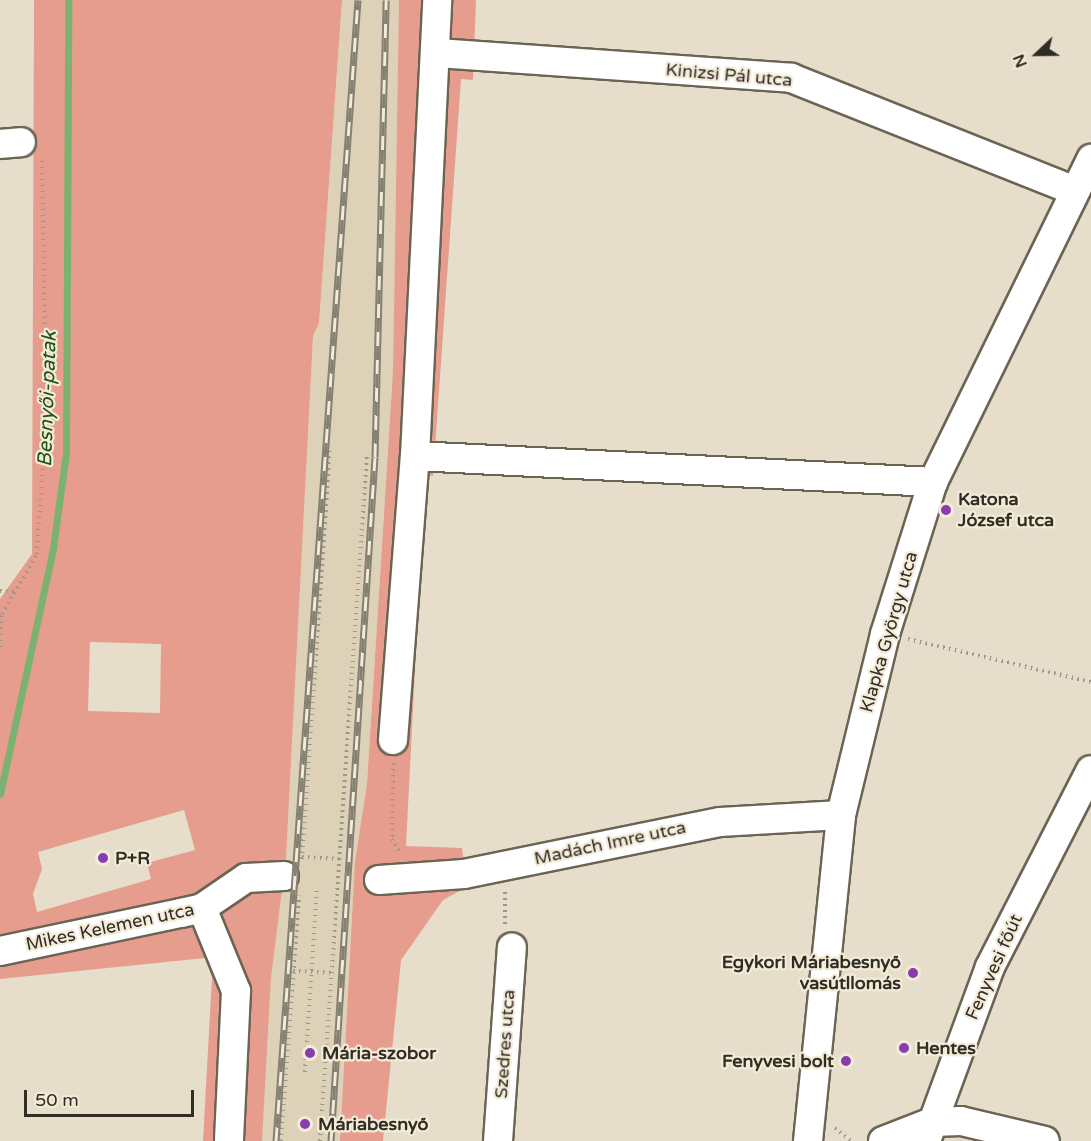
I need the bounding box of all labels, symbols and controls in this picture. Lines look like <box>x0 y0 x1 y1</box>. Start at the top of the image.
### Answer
north arrow <box>1007 24 1067 84</box>
text: N <box>1009 51 1032 70</box>
street label: Kinizsi Pál utca <box>665 59 793 91</box>
water label: Besnyői-patak <box>34 331 62 467</box>
place label: Katona József utca <box>958 489 1054 532</box>
marker: Katona József utca <box>939 503 953 517</box>
street label: Klapka György utca <box>856 549 922 715</box>
street label: Madách Imre utca <box>532 816 688 870</box>
place label: P+R <box>115 847 150 869</box>
marker: P+R <box>96 851 110 865</box>
street label: Mikes Kelemen utca <box>24 899 196 955</box>
street label: Fenyvesi főút <box>961 911 1027 1023</box>
place label: Egykori Máriabesnyő vasútllomás <box>722 952 901 994</box>
marker: Egykori Máriabesnyő vasútllomás <box>906 966 920 980</box>
street label: Szedres utca <box>490 989 520 1099</box>
place label: Hentes <box>916 1037 976 1059</box>
marker: Hentes <box>897 1041 911 1055</box>
place label: Mária-szobor <box>322 1042 436 1064</box>
marker: Mária-szobor <box>303 1046 317 1060</box>
place label: Fenyvesi bolt <box>722 1050 834 1072</box>
marker: Fenyvesi bolt <box>839 1054 853 1068</box>
scale bar <box>27 1078 196 1116</box>
text: 50 m <box>35 1089 79 1111</box>
place label: Máriabesnyő <box>318 1113 428 1135</box>
marker: Máriabesnyő <box>296 1115 314 1133</box>

